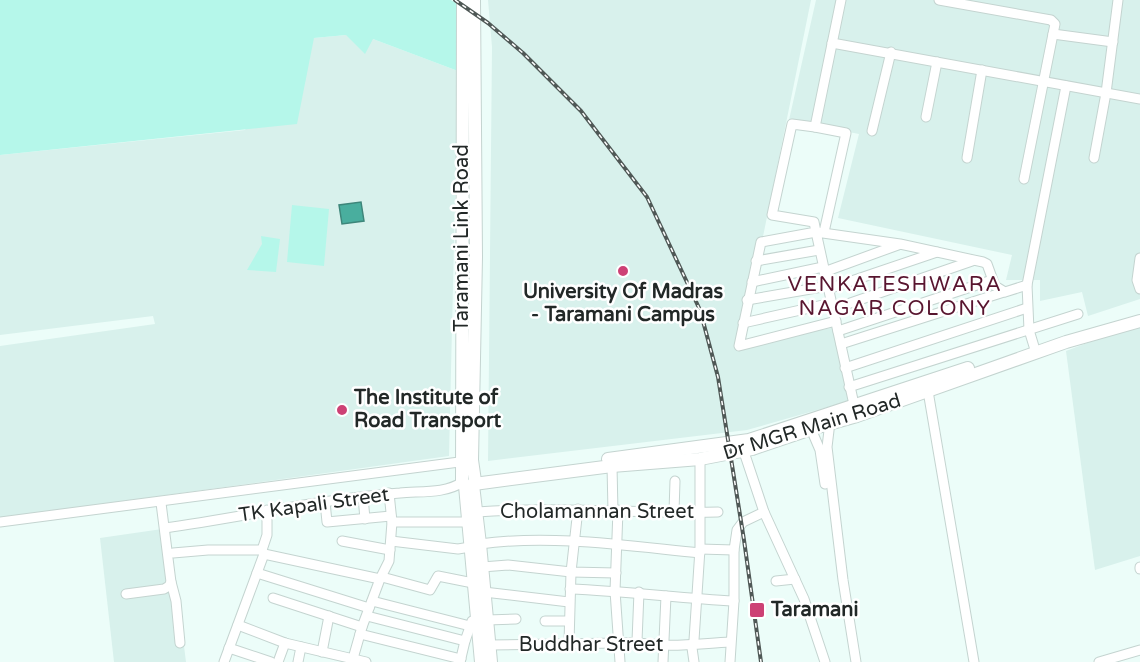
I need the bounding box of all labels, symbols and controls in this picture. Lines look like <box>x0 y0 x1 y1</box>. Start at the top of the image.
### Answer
street label: Taramani Link Road <box>450 144 474 332</box>
marker: University Of Madras - Taramani Campus <box>616 264 630 278</box>
district label: VENKATESHWARA NAGAR COLONY <box>788 272 1002 321</box>
place label: University Of Madras - Taramani Campus <box>523 280 724 327</box>
place label: The Institute of Road Transport <box>353 386 502 433</box>
street label: Dr MGR Main Road <box>720 389 904 465</box>
marker: The Institute of Road Transport <box>335 403 349 417</box>
street label: TK Kapali Street <box>237 483 391 527</box>
street label: Cholamannan Street <box>500 500 694 524</box>
place label: Taramani <box>770 598 858 622</box>
marker: Taramani <box>748 601 766 619</box>
street label: Buddhar Street <box>519 633 664 657</box>

